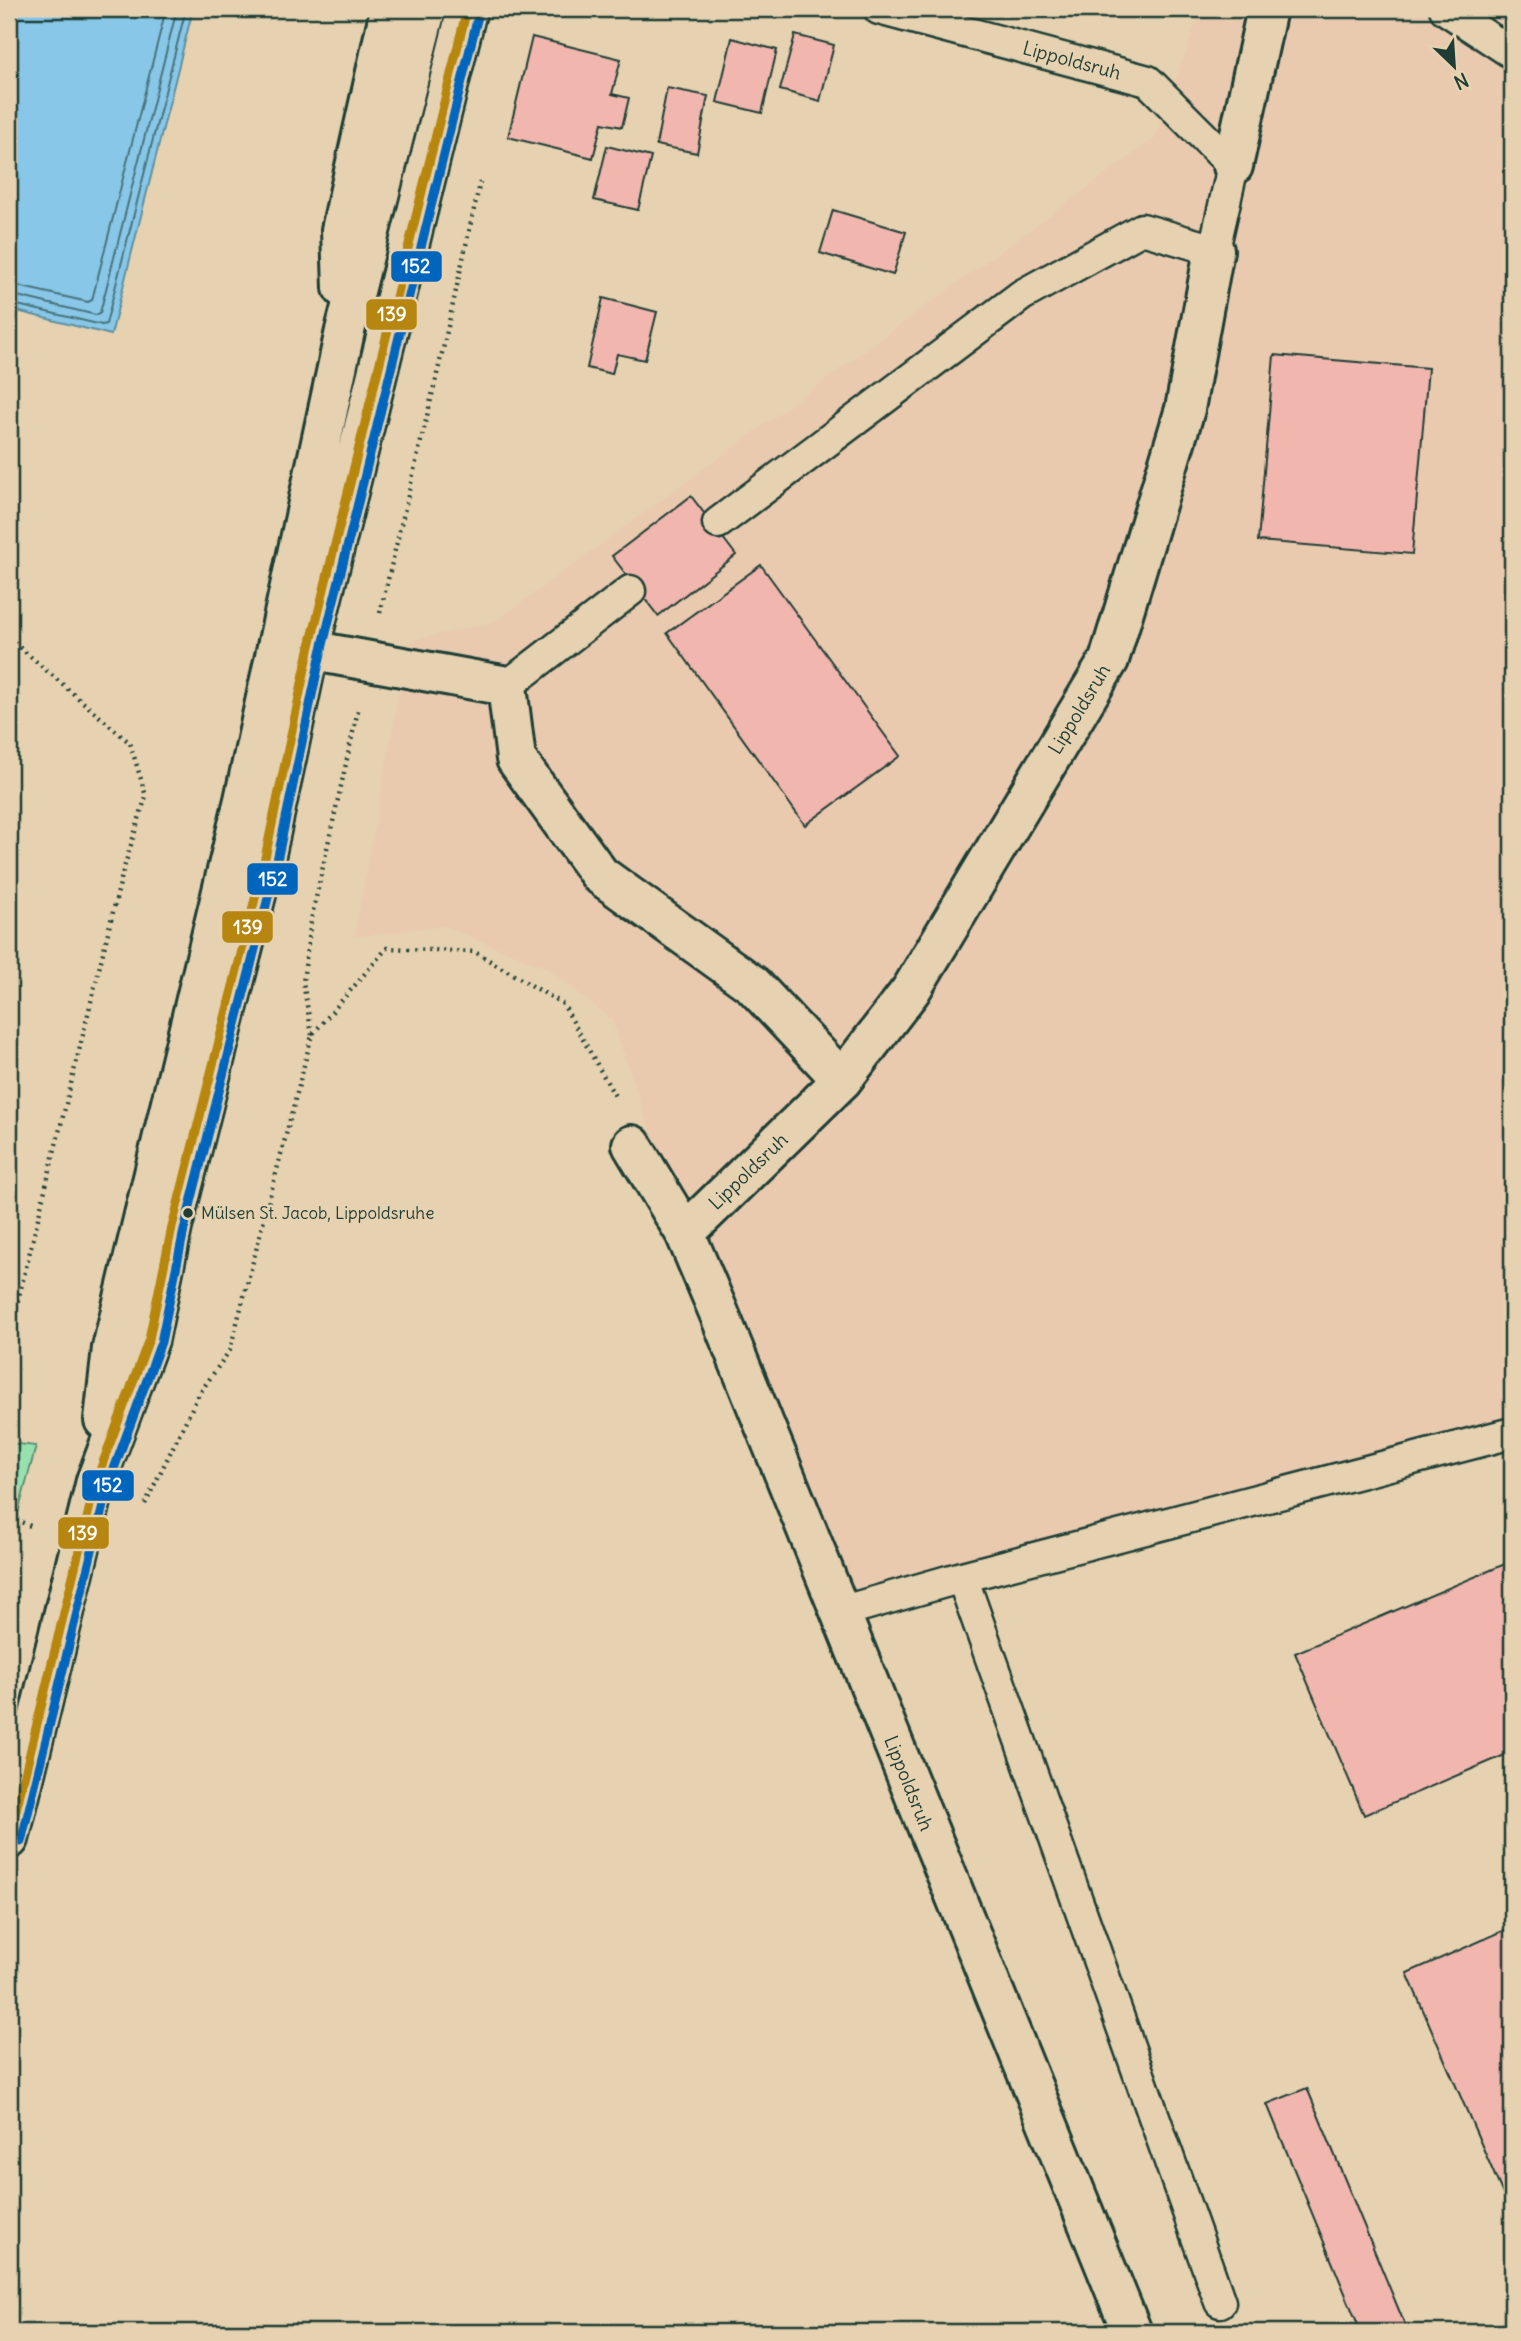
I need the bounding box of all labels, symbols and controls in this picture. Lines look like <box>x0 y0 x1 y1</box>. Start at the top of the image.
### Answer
north arrow <box>1420 32 1490 102</box>
street label: Lippoldsruh <box>1020 35 1124 85</box>
text: N <box>1450 68 1472 95</box>
line badge: 152 <box>390 250 443 283</box>
text: 152 <box>402 254 430 278</box>
line badge: 139 <box>365 298 418 331</box>
text: 139 <box>377 302 407 326</box>
street label: Lippoldsruh <box>1043 660 1115 758</box>
line badge: 152 <box>246 862 299 896</box>
text: 152 <box>259 867 287 891</box>
line badge: 139 <box>221 910 274 944</box>
text: 139 <box>233 915 263 939</box>
street label: Lippoldsruh <box>703 1127 793 1215</box>
place label: Mülsen St. Jacob, Lippoldsruhe <box>201 1202 434 1224</box>
marker: Mülsen St. Jacob, Lippoldsruhe <box>181 1206 195 1220</box>
line badge: 152 <box>81 1469 135 1502</box>
text: 152 <box>94 1473 122 1497</box>
line badge: 139 <box>57 1516 110 1550</box>
text: 139 <box>68 1521 98 1545</box>
street label: Lippoldsruh <box>879 1732 939 1834</box>

